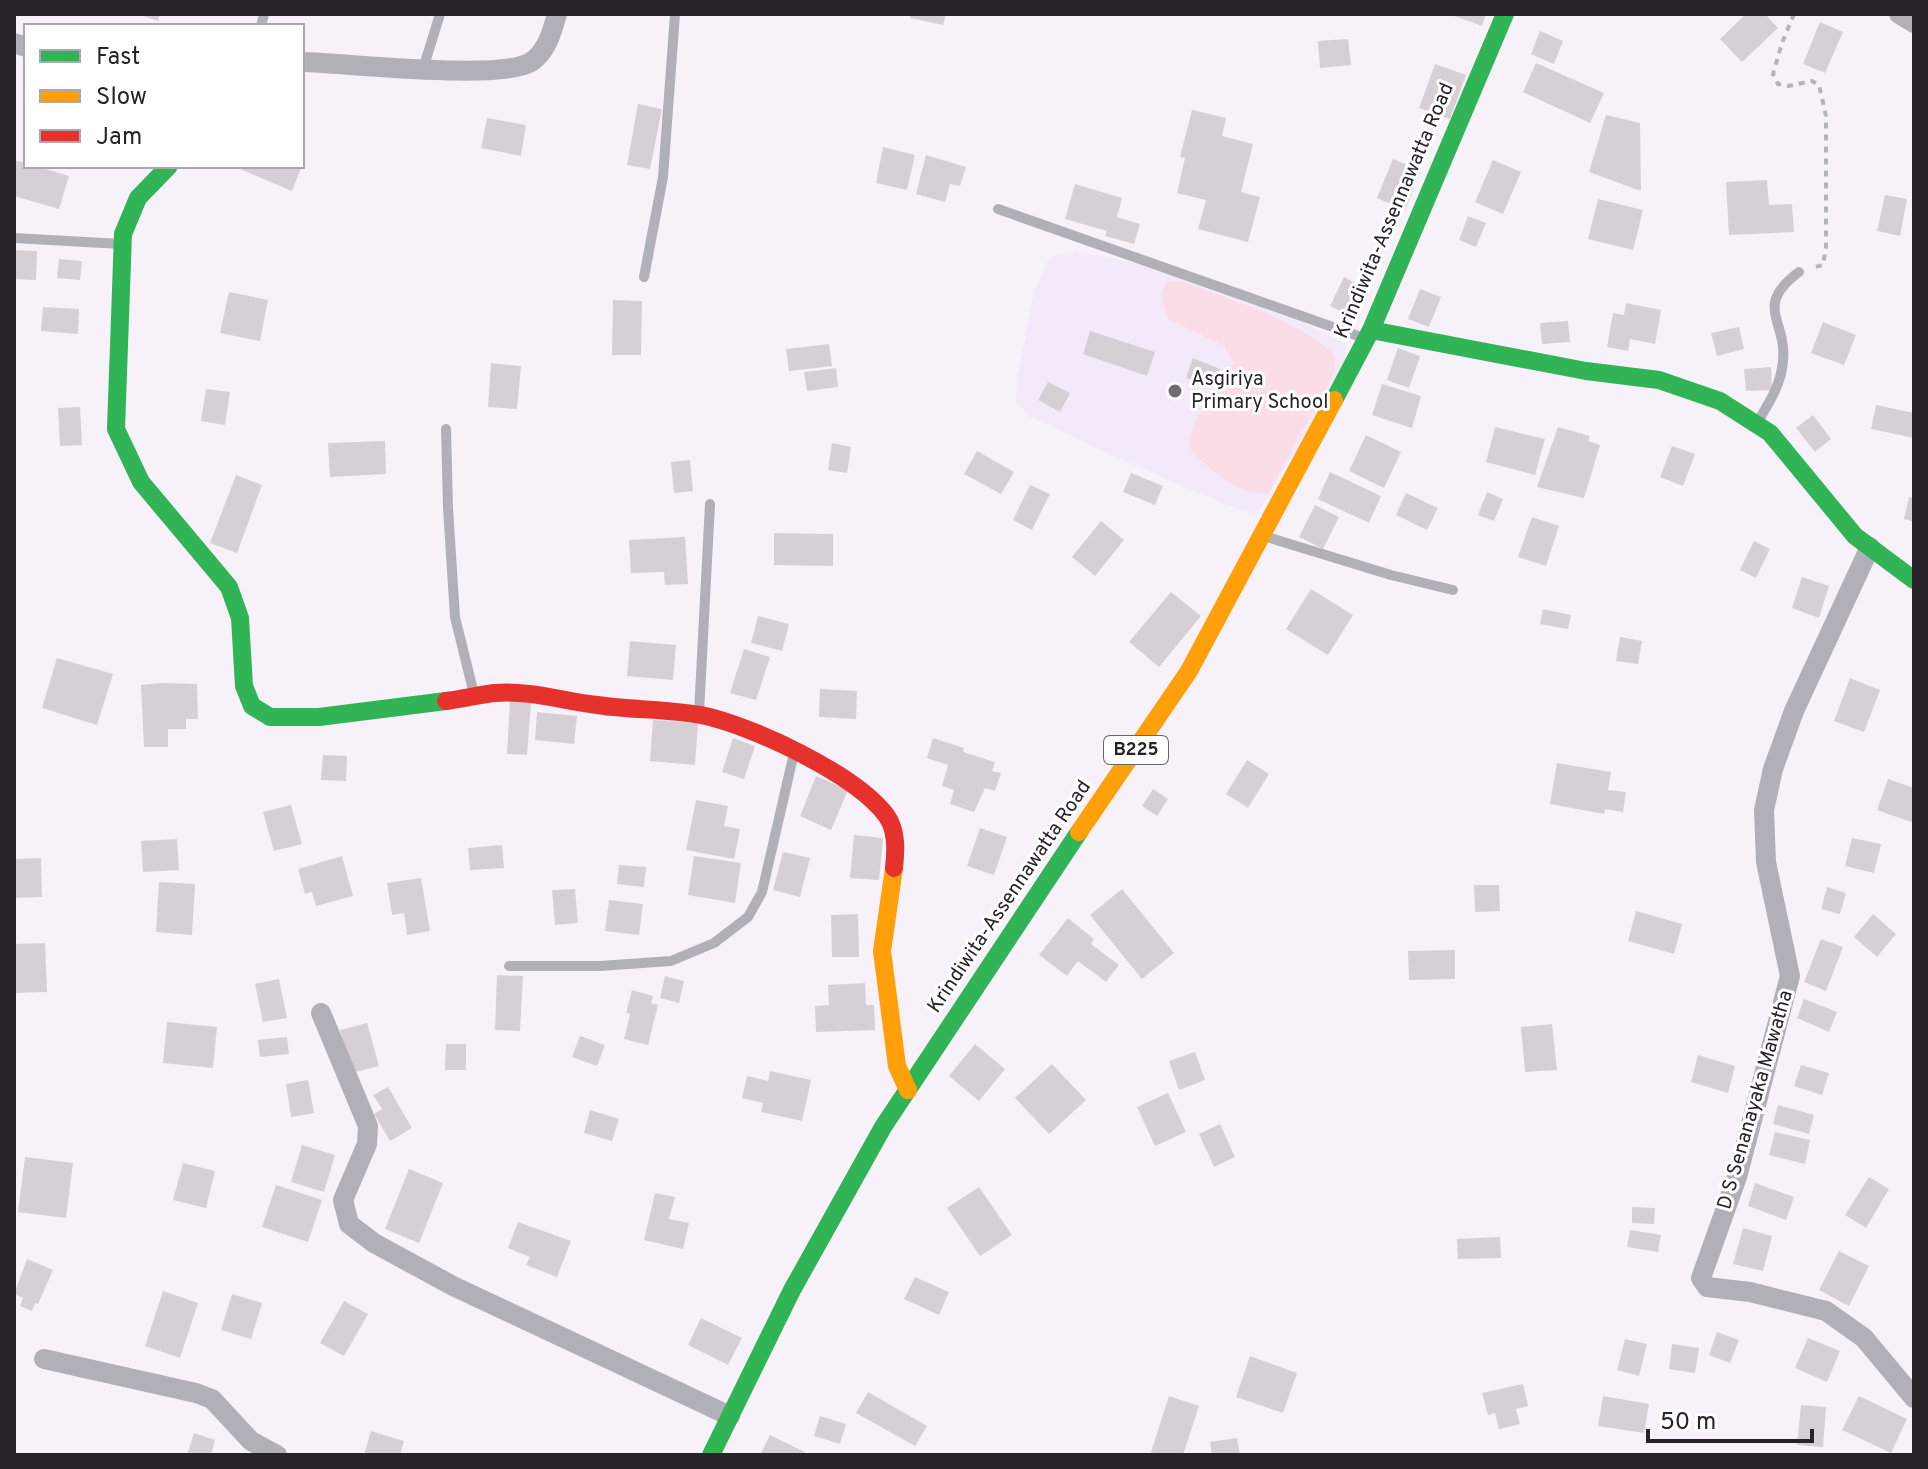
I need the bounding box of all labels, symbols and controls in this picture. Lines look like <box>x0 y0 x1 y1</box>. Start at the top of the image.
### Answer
legend <box>24 24 304 168</box>
text: Fast <box>96 43 140 73</box>
street label: Krindiwita-Assennawatta Road <box>1329 79 1461 343</box>
text: Slow <box>96 83 147 113</box>
text: Jam <box>96 123 142 153</box>
place label: Asgiriya Primary School <box>1191 367 1328 416</box>
marker: Asgiriya Primary School <box>1166 382 1184 400</box>
road number: B225 <box>1104 736 1168 764</box>
street label: Krindiwita-Assennawatta Road <box>922 776 1098 1018</box>
street label: D S Senanayaka Mawatha <box>1712 987 1800 1213</box>
scale bar <box>1648 1393 1812 1443</box>
text: 50 m <box>1660 1408 1716 1438</box>

